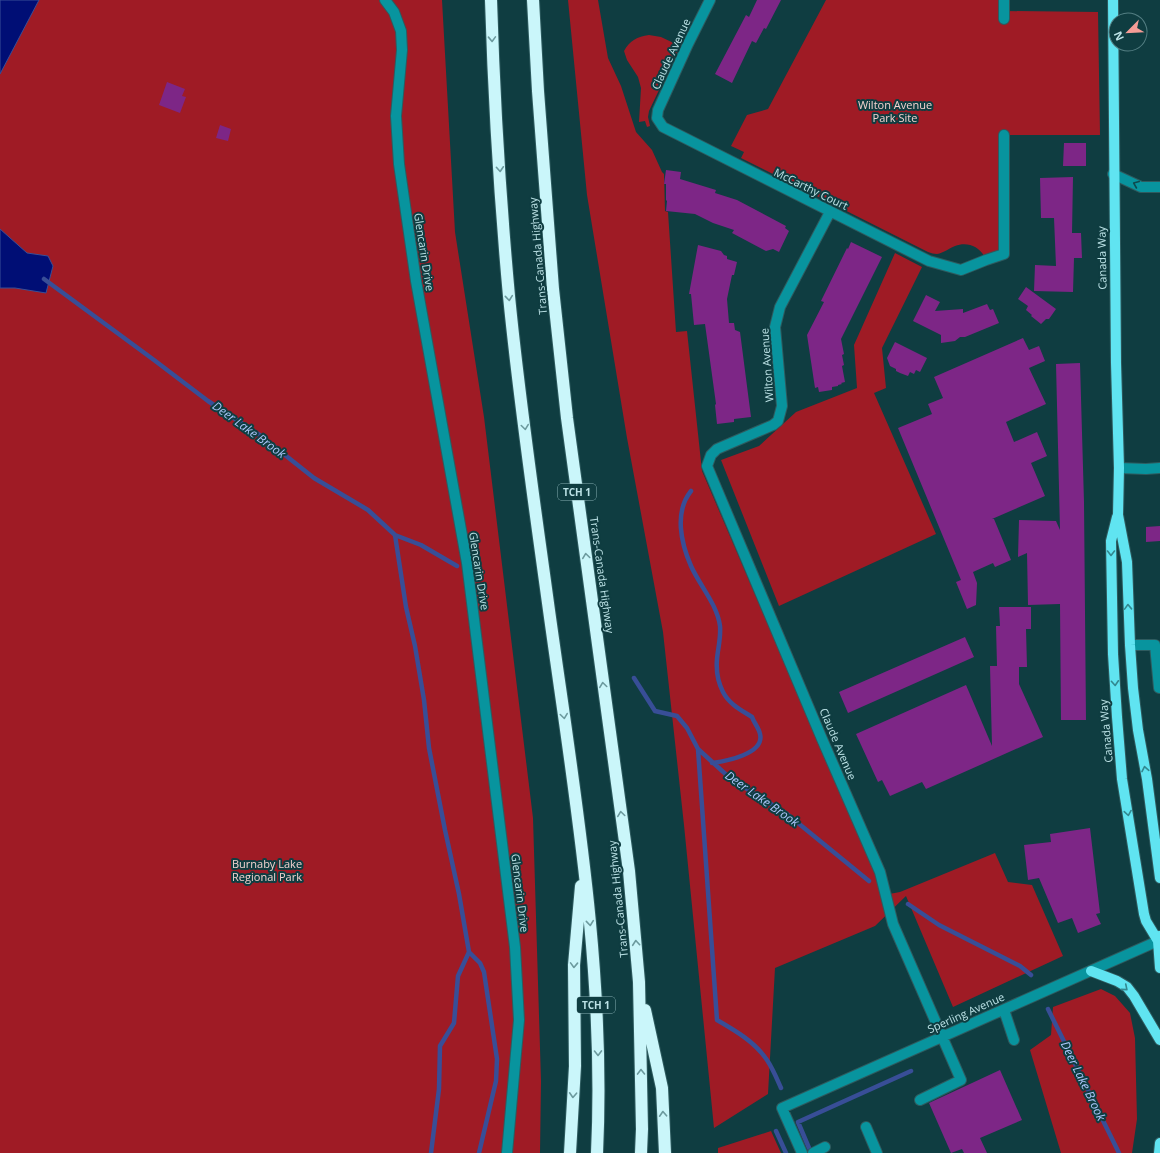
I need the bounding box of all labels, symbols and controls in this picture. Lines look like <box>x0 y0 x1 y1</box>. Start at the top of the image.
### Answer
north arrow <box>1108 12 1148 52</box>
street label: Claude Avenue <box>648 16 694 92</box>
text: N <box>1110 29 1127 43</box>
one-way arrow <box>488 36 496 42</box>
park label: Wilton Avenue Park Site <box>858 97 932 125</box>
street label: McCarthy Court <box>772 164 851 213</box>
one-way arrow <box>495 166 504 172</box>
one-way arrow <box>1132 181 1139 189</box>
street label: Trans-Canada Highway <box>525 196 550 315</box>
street label: Glencarin Drive <box>411 212 438 292</box>
street label: Canada Way <box>1093 226 1110 290</box>
one-way arrow <box>505 295 514 301</box>
street label: Wilton Avenue <box>756 328 777 403</box>
water label: Deer Lake Brook <box>209 397 290 463</box>
one-way arrow <box>520 424 529 431</box>
road number: TCH 1 <box>558 484 596 500</box>
street label: Trans-Canada Highway <box>587 516 618 635</box>
street label: Glencarin Drive <box>466 531 493 611</box>
one-way arrow <box>1107 550 1115 556</box>
one-way arrow <box>582 553 591 559</box>
one-way arrow <box>1124 604 1133 610</box>
one-way arrow <box>1110 680 1119 686</box>
one-way arrow <box>599 682 608 688</box>
street label: Canada Way <box>1095 698 1116 763</box>
street label: Claude Avenue <box>817 706 860 782</box>
one-way arrow <box>559 713 568 719</box>
one-way arrow <box>1142 765 1150 772</box>
water label: Deer Lake Brook <box>722 767 804 831</box>
one-way arrow <box>1123 810 1132 816</box>
one-way arrow <box>617 811 626 817</box>
street label: Trans-Canada Highway <box>604 839 631 958</box>
street label: Glencarin Drive <box>508 853 533 933</box>
park label: Burnaby Lake Regional Park <box>232 856 302 884</box>
one-way arrow <box>585 920 594 926</box>
one-way arrow <box>631 940 640 946</box>
one-way arrow <box>570 962 578 968</box>
one-way arrow <box>1121 983 1128 990</box>
street label: Sperling Avenue <box>925 989 1007 1036</box>
road number: TCH 1 <box>577 997 615 1013</box>
water label: Deer Lake Brook <box>1057 1038 1111 1124</box>
one-way arrow <box>594 1050 602 1056</box>
one-way arrow <box>637 1069 645 1075</box>
one-way arrow <box>569 1092 577 1098</box>
one-way arrow <box>659 1111 668 1117</box>

